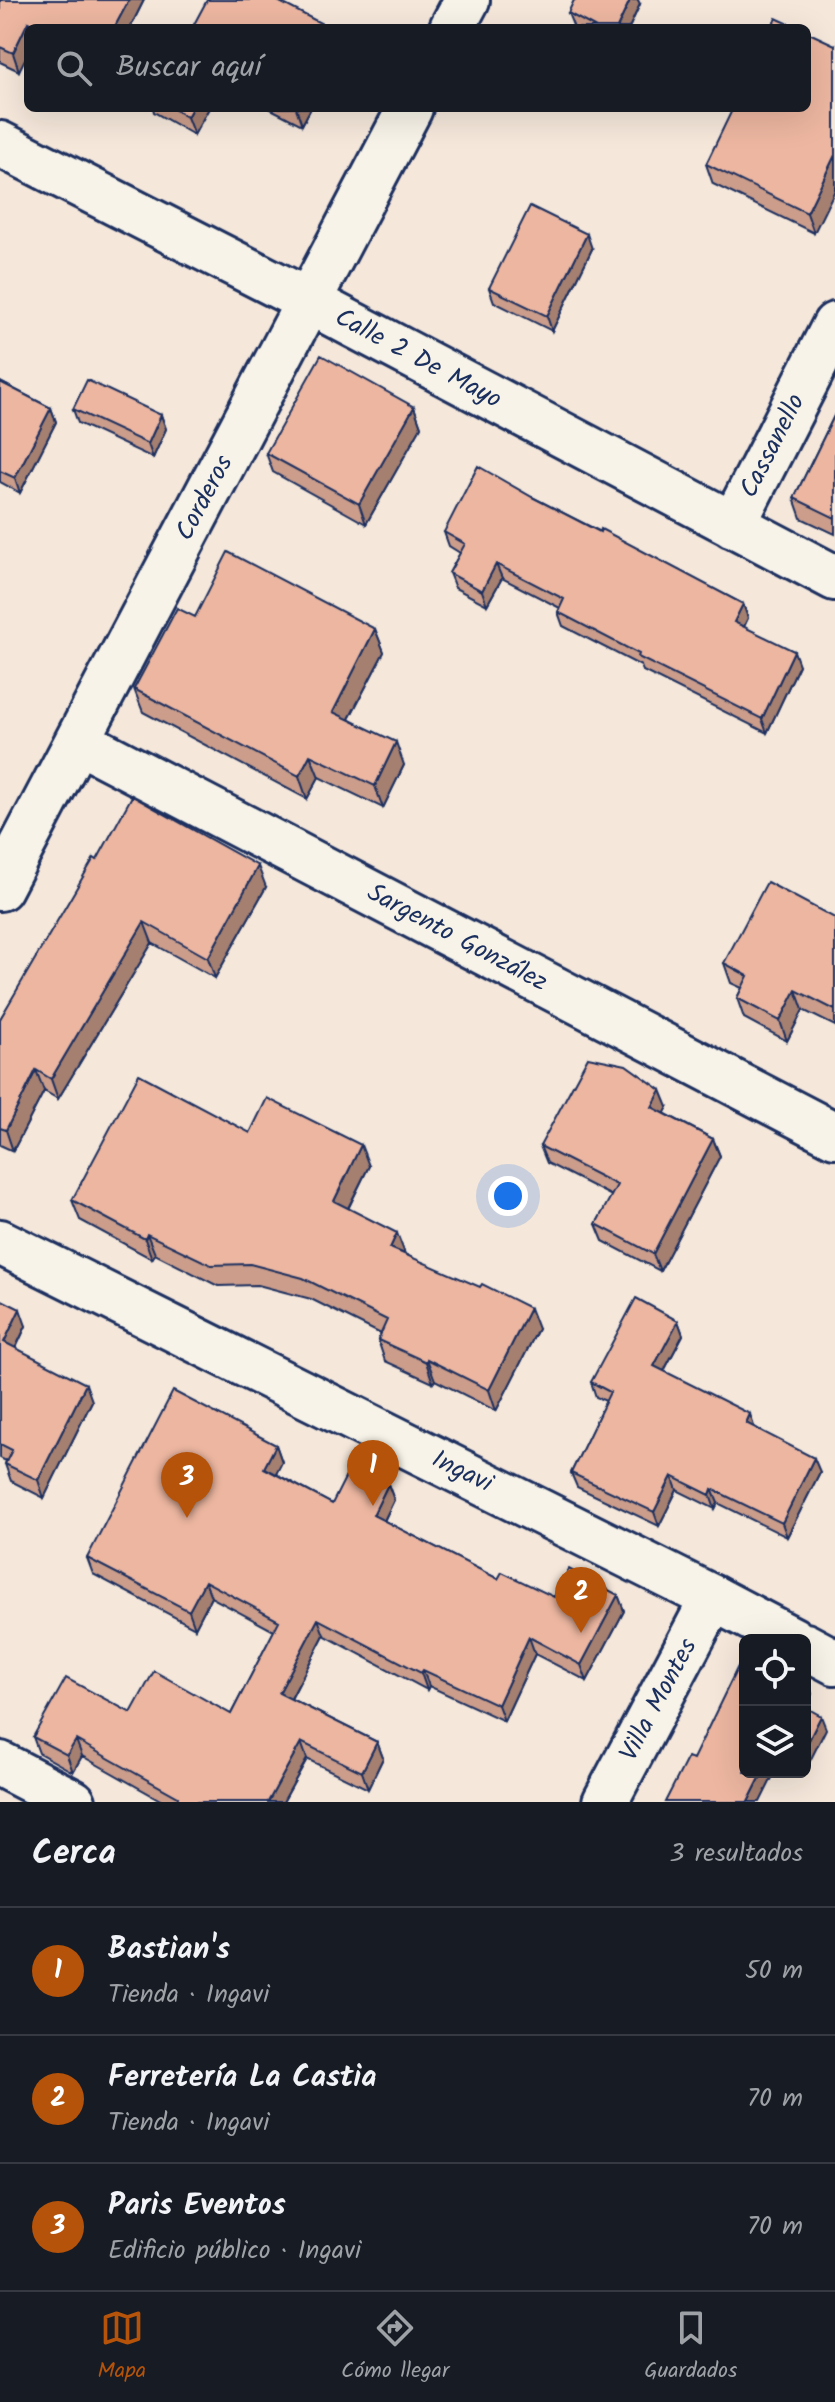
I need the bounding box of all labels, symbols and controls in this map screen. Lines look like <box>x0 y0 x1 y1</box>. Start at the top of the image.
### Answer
search box <box>24 24 811 112</box>
text: Buscar aquí <box>116 44 262 92</box>
icon: search <box>52 46 96 90</box>
street label: Calle 2 De Mayo <box>327 297 509 421</box>
street label: Cassanello <box>729 386 817 506</box>
street label: Corderos <box>165 447 245 549</box>
street label: Sargento González <box>359 873 555 1003</box>
your location <box>488 1176 528 1216</box>
street label: Ingavi <box>424 1439 501 1506</box>
pin: 1 <box>347 1440 399 1506</box>
pin: 3 <box>161 1452 213 1518</box>
pin: 2 <box>555 1567 607 1633</box>
street label: Villa Montes <box>609 1631 709 1769</box>
map controls <box>739 1634 811 1778</box>
button: locate <box>739 1634 811 1706</box>
button: layers <box>739 1706 811 1778</box>
text: Cerca <box>32 1827 116 1881</box>
text: 3 resultados <box>669 1833 803 1875</box>
text: Bastian's <box>108 1926 230 1974</box>
text: 1 <box>54 1950 62 1992</box>
text: 50 m <box>745 1950 803 1992</box>
text: Tienda · Ingavi <box>108 1974 269 2016</box>
text: Ferretería La Castia <box>108 2054 377 2102</box>
text: 2 <box>50 2078 66 2120</box>
text: 70 m <box>747 2078 803 2120</box>
text: Tienda · Ingavi <box>108 2102 269 2144</box>
text: Paris Eventos <box>108 2182 286 2230</box>
text: 3 <box>51 2206 65 2248</box>
text: 70 m <box>747 2206 803 2248</box>
text: Edificio público · Ingavi <box>108 2230 361 2272</box>
tab: Mapa <box>98 2306 146 2389</box>
tab: Cómo llegar <box>341 2306 449 2389</box>
tab: Guardados <box>644 2306 737 2389</box>

